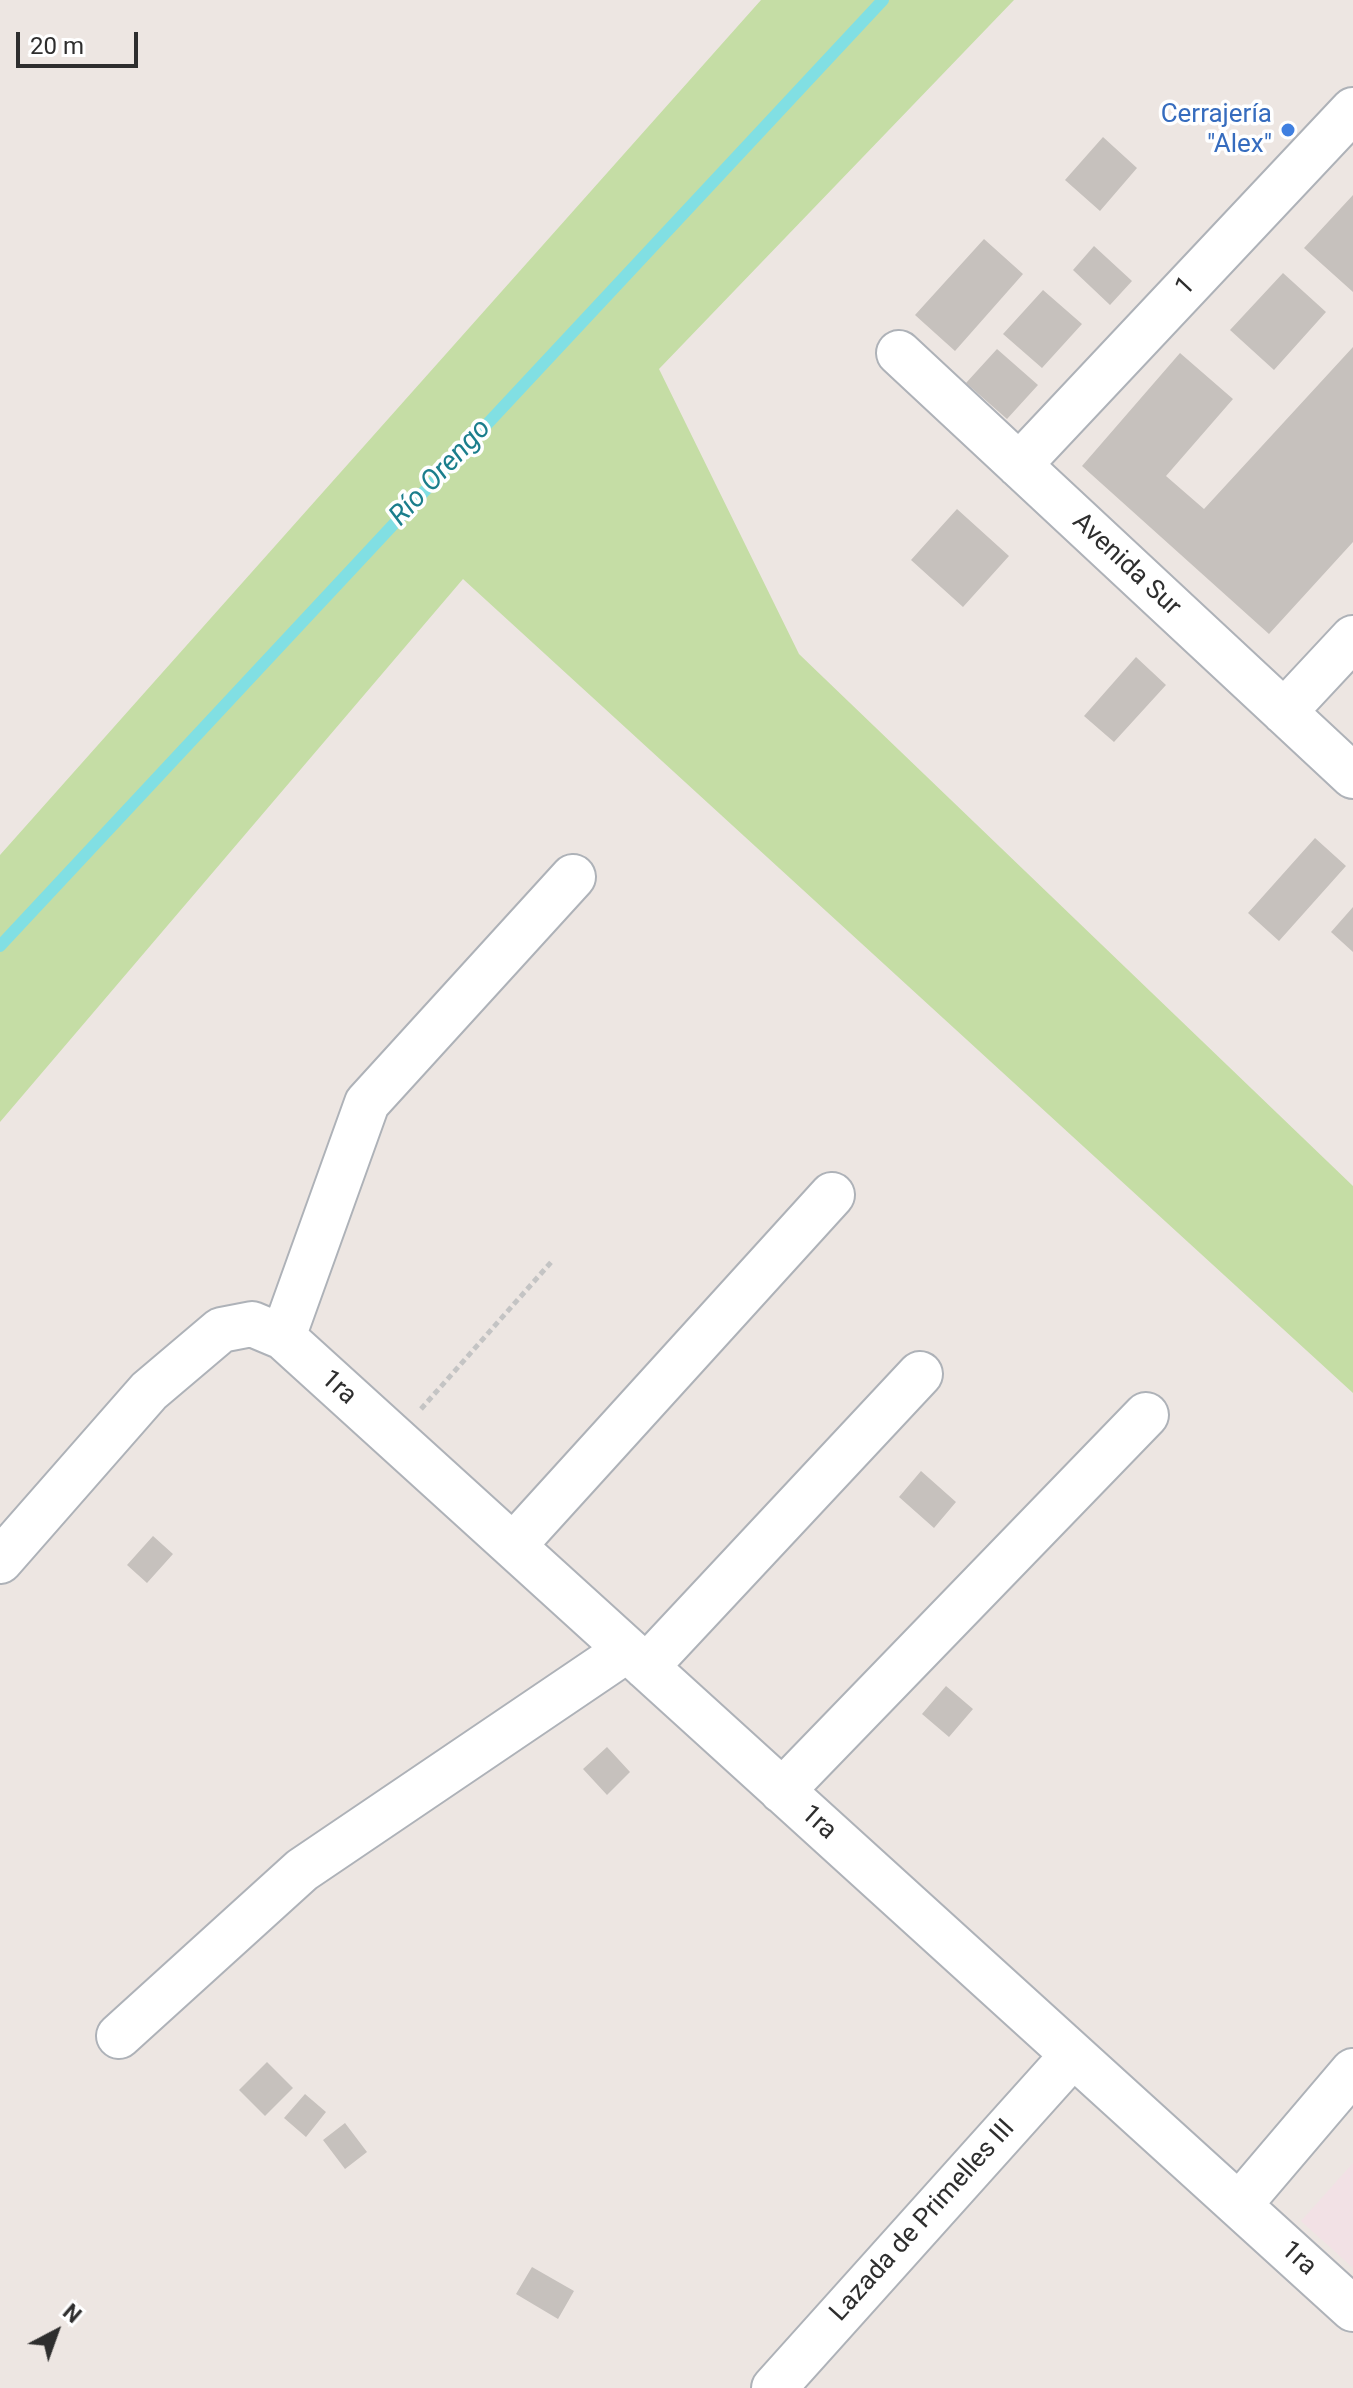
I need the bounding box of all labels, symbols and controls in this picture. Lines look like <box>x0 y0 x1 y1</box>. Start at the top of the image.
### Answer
scale bar <box>20 16 142 66</box>
text: 20 m <box>30 32 84 60</box>
place label: Cerrajería "Alex" <box>1161 99 1272 160</box>
marker: Cerrajería "Alex" <box>1279 121 1297 139</box>
street label: 1 <box>1170 271 1202 303</box>
water label: Río Orengo <box>383 413 499 533</box>
street label: Avenida Sur <box>1065 507 1187 623</box>
street label: 1ra <box>314 1364 362 1412</box>
street label: 1ra <box>794 1799 842 1847</box>
street label: Lazada de Primelles III <box>824 2114 1022 2328</box>
street label: 1ra <box>1274 2235 1322 2283</box>
north arrow <box>16 2292 96 2372</box>
text: N <box>58 2299 86 2328</box>

